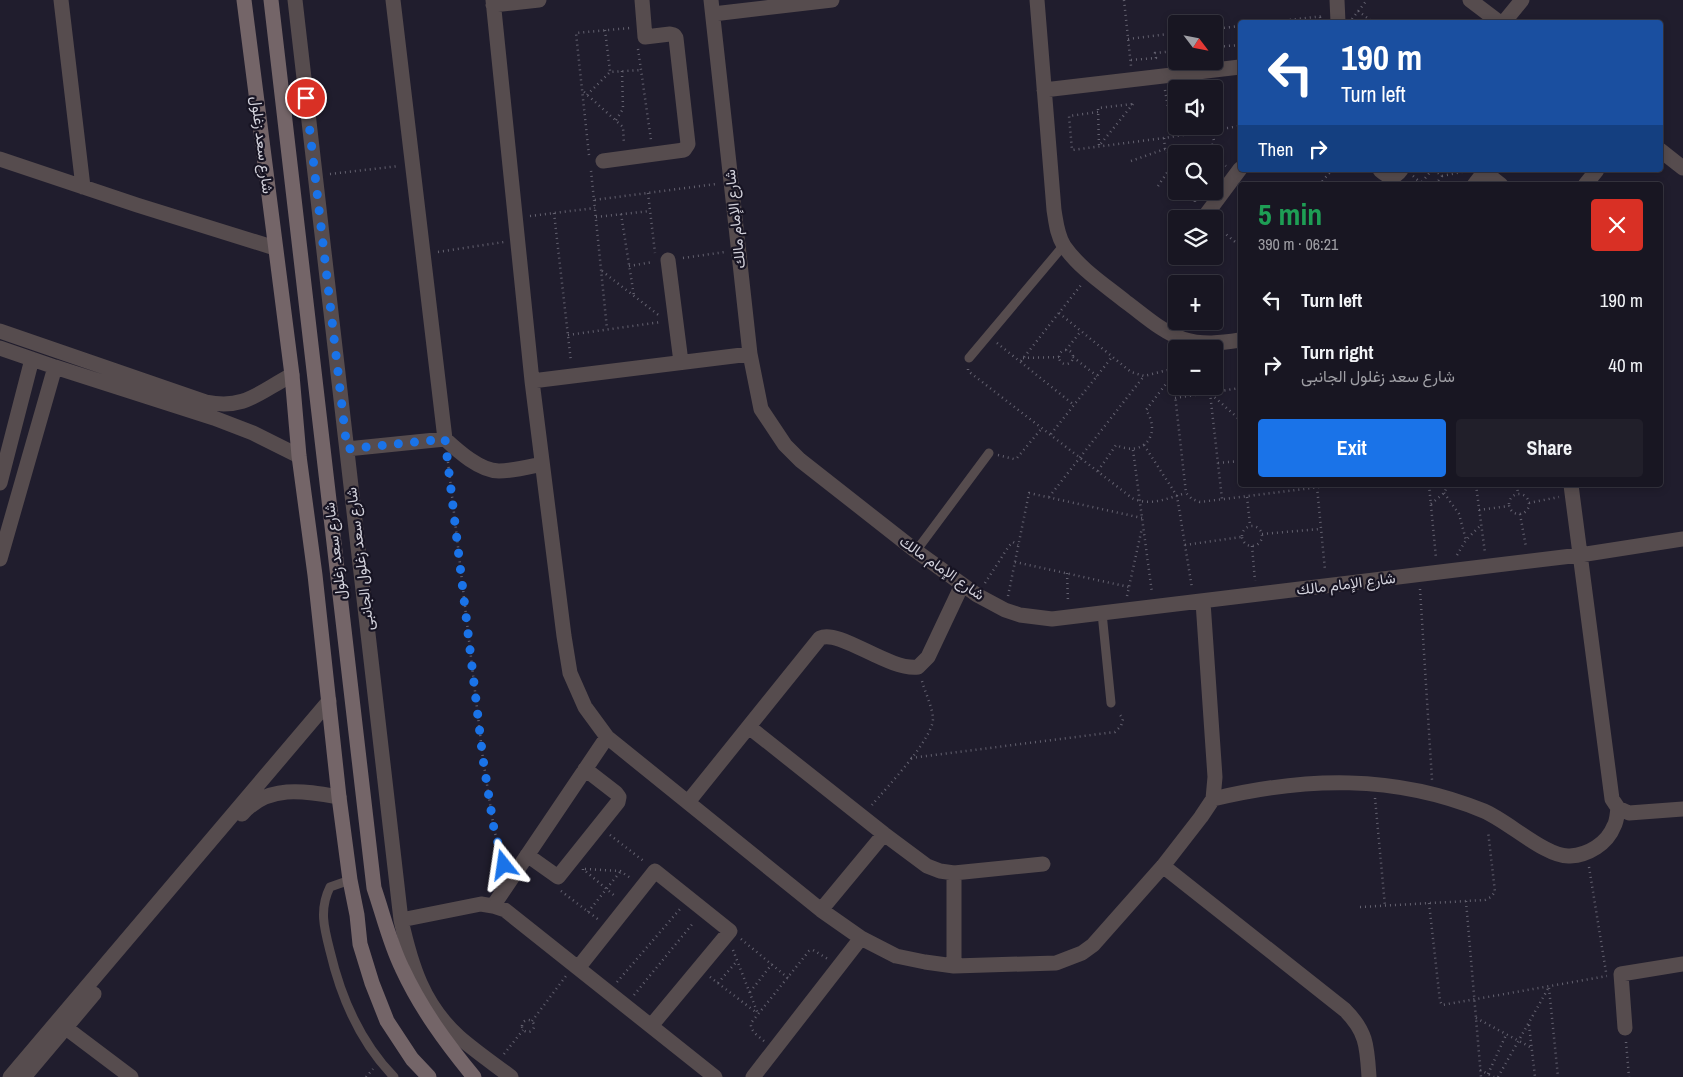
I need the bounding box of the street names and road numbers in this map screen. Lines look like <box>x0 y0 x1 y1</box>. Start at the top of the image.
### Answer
street label: شارع سعد زغلول <box>245 95 279 195</box>
street label: شارع الإمام مالك <box>719 168 751 270</box>
street label: شارع سعد زغلول الجانبى <box>340 486 380 632</box>
street label: شارع سعد زغلول <box>318 501 352 601</box>
street label: شارع الإمام مالك <box>895 530 989 606</box>
street label: شارع الإمام مالك <box>1295 567 1397 601</box>

